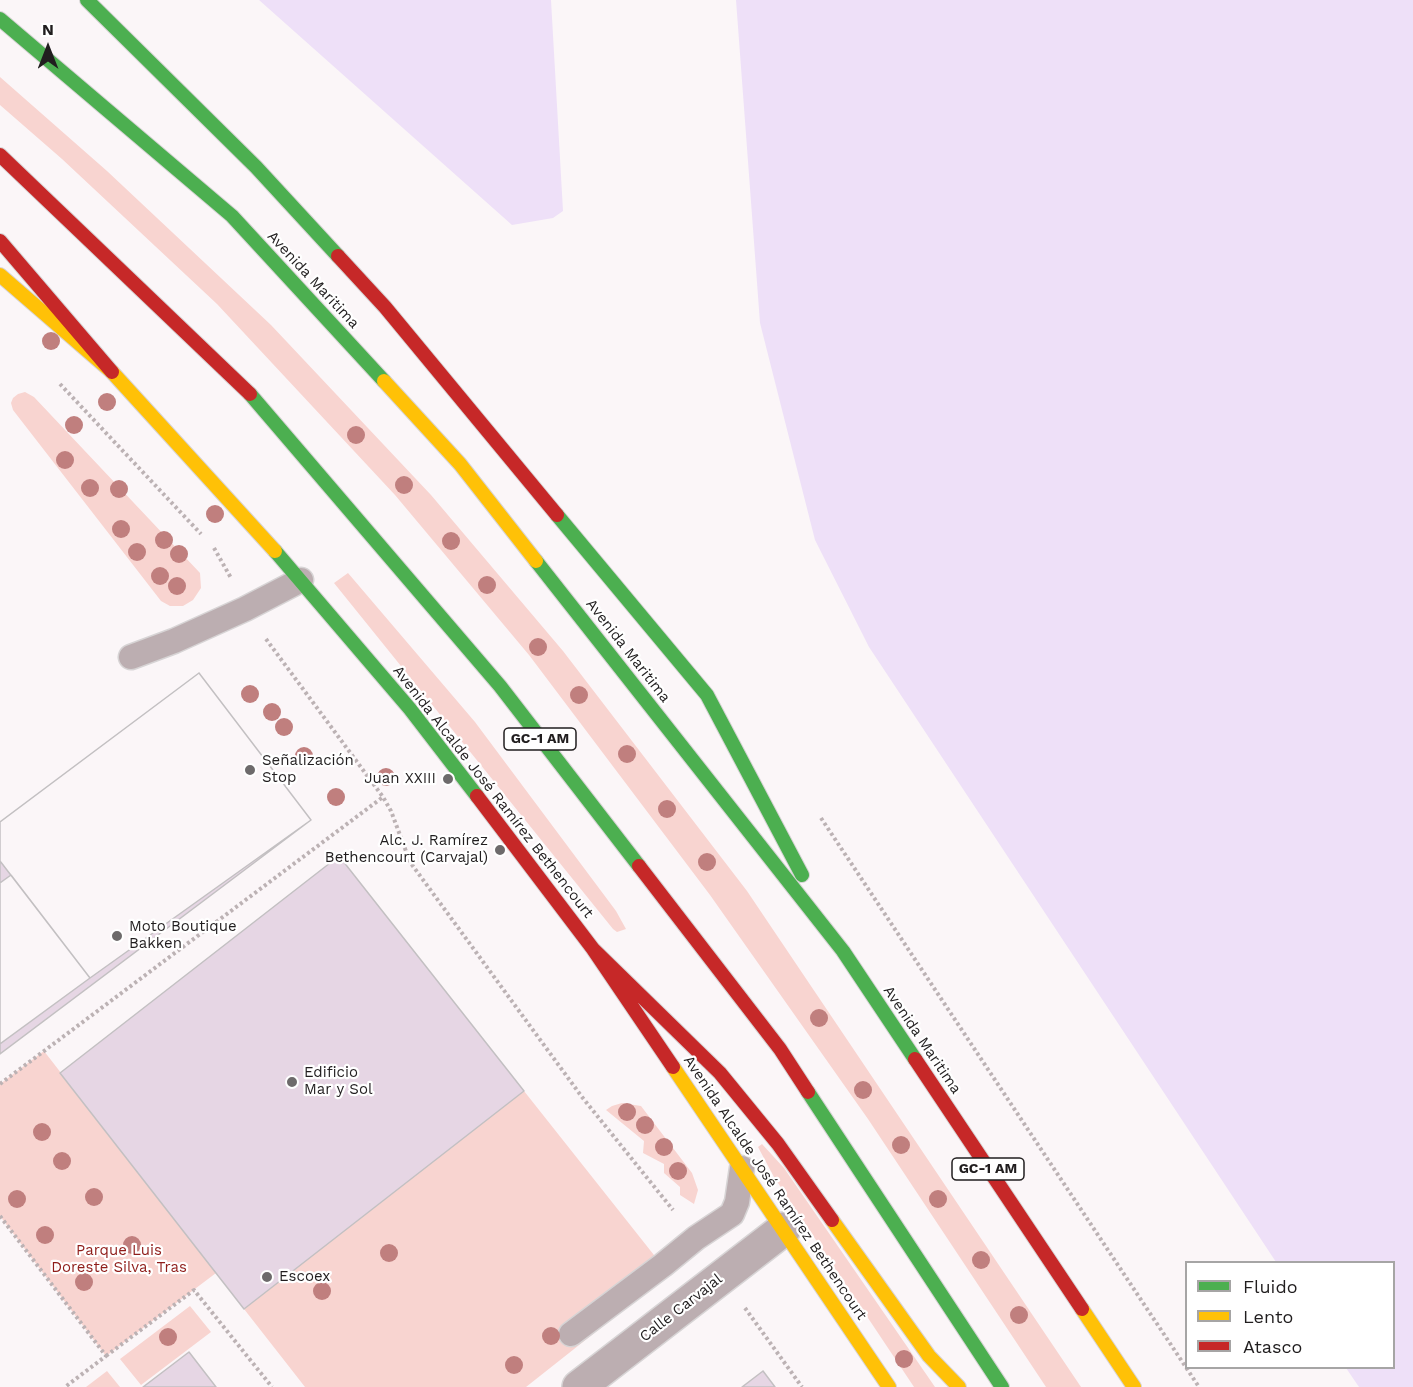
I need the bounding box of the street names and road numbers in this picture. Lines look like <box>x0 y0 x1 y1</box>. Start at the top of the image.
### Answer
street label: Avenida Maritima <box>263 228 363 332</box>
street label: Avenida Maritima <box>582 596 674 706</box>
street label: Avenida Alcalde José Ramírez Bethencourt <box>389 662 597 922</box>
road number: GC-1 AM <box>504 728 576 750</box>
street label: Avenida Maritima <box>879 983 965 1097</box>
street label: Avenida Alcalde José Ramírez Bethencourt <box>679 1052 871 1324</box>
road number: GC-1 AM <box>952 1158 1024 1180</box>
street label: Calle Carvajal <box>636 1270 726 1346</box>

